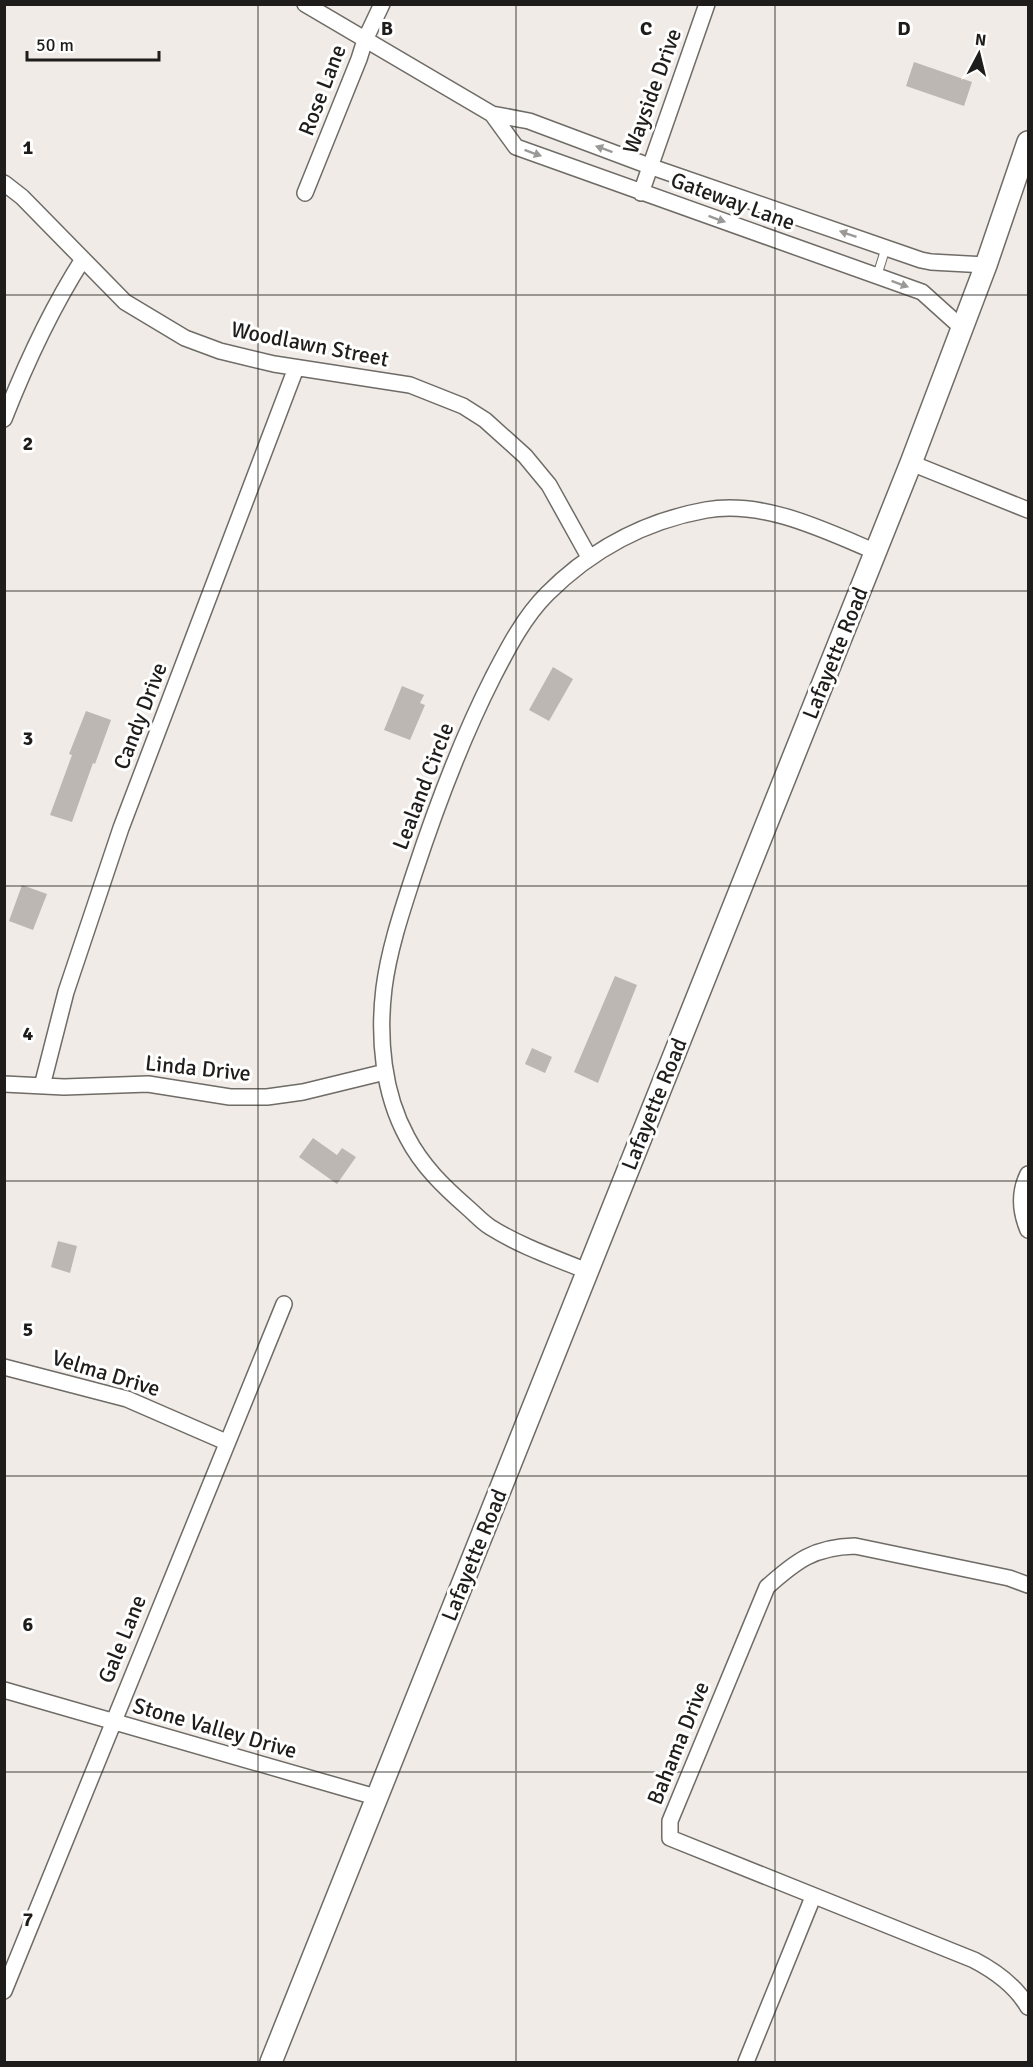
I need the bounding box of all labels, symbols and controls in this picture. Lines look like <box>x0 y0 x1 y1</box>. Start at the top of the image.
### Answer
text: B <box>381 16 393 41</box>
text: C <box>640 16 652 41</box>
text: D <box>897 16 911 41</box>
scale bar <box>27 24 159 62</box>
north arrow <box>949 24 1009 84</box>
street label: Wayside Drive <box>617 25 687 157</box>
text: N <box>974 30 987 51</box>
text: 50 m <box>36 34 74 56</box>
street label: Rose Lane <box>292 41 352 139</box>
text: 1 <box>23 135 34 160</box>
one-way arrow <box>595 144 613 153</box>
one-way arrow <box>524 148 542 158</box>
street label: Gateway Lane <box>667 166 799 236</box>
one-way arrow <box>708 215 726 225</box>
one-way arrow <box>839 229 857 239</box>
one-way arrow <box>891 280 909 290</box>
street label: Woodlawn Street <box>229 315 391 373</box>
text: 2 <box>23 431 33 456</box>
street label: Lafayette Road <box>796 583 874 723</box>
street label: Candy Drive <box>107 659 173 773</box>
street label: Lealand Circle <box>386 719 460 853</box>
text: 3 <box>23 726 33 751</box>
text: 4 <box>23 1021 34 1046</box>
street label: Lafayette Road <box>615 1034 693 1174</box>
street label: Linda Drive <box>144 1049 252 1087</box>
text: 5 <box>23 1317 33 1342</box>
street label: Velma Drive <box>49 1344 163 1402</box>
street label: Lafayette Road <box>435 1485 513 1625</box>
street label: Gale Lane <box>92 1591 152 1687</box>
text: 6 <box>23 1612 34 1637</box>
street label: Bahama Drive <box>641 1678 715 1808</box>
street label: Stone Valley Drive <box>130 1692 300 1764</box>
text: 7 <box>23 1907 34 1932</box>

